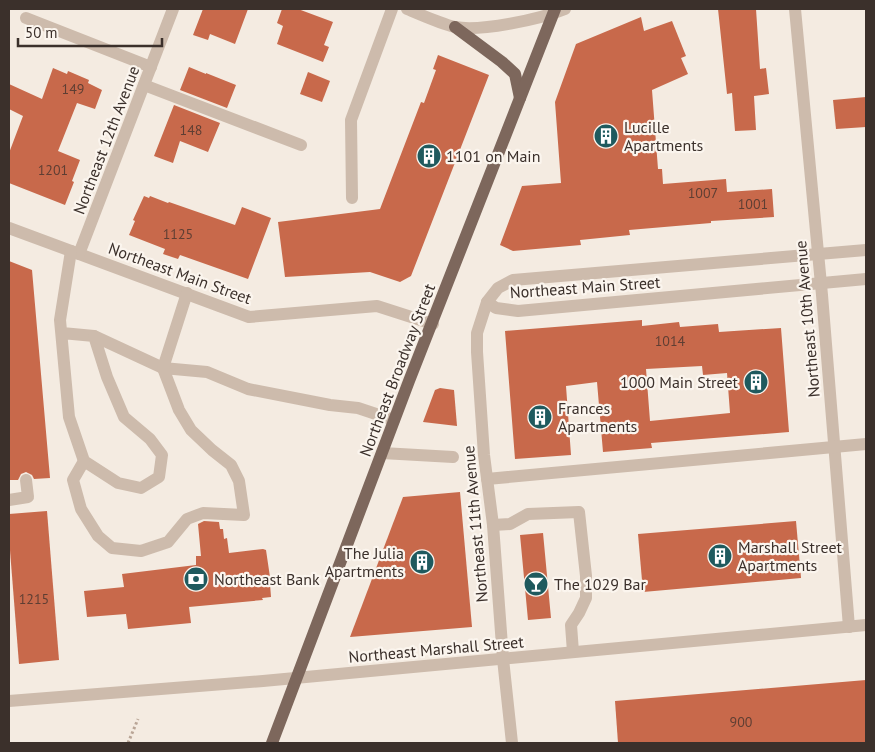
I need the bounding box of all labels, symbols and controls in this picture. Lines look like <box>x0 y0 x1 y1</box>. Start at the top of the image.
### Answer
scale bar <box>18 15 161 47</box>
text: 50 m <box>25 23 58 42</box>
street label: Northeast 12th Avenue <box>68 63 144 217</box>
house number: 149 <box>62 80 84 98</box>
place label: Lucille Apartments <box>624 117 704 155</box>
house number: 148 <box>180 121 202 139</box>
building icon: Lucille Apartments <box>593 123 619 149</box>
building icon: 1101 on Main <box>416 143 442 169</box>
place label: 1101 on Main <box>446 146 540 166</box>
house number: 1201 <box>38 161 68 179</box>
house number: 1007 <box>688 184 718 202</box>
house number: 1001 <box>738 195 768 213</box>
house number: 1125 <box>163 225 193 243</box>
street label: Northeast Main Street <box>106 238 255 308</box>
street label: Northeast 10th Avenue <box>790 240 824 398</box>
street label: Northeast Main Street <box>509 272 661 302</box>
street label: Northeast Broadway Street <box>355 280 439 459</box>
house number: 1014 <box>655 332 686 350</box>
building icon: 1000 Main Street <box>743 369 769 395</box>
place label: 1000 Main Street <box>620 372 739 392</box>
place label: Frances Apartments <box>558 398 638 436</box>
building icon: Frances Apartments <box>527 404 553 430</box>
street label: Northeast 11th Avenue <box>458 445 492 603</box>
place label: Marshall Street Apartments <box>738 537 843 575</box>
place label: The Julia Apartments <box>325 543 404 581</box>
building icon: Marshall Street Apartments <box>707 543 733 569</box>
building icon: The Julia Apartments <box>409 549 435 575</box>
bank icon: Northeast Bank <box>183 566 209 592</box>
place label: Northeast Bank <box>214 569 320 589</box>
bar icon: The 1029 Bar <box>523 571 549 597</box>
place label: The 1029 Bar <box>554 574 646 594</box>
house number: 1215 <box>19 590 49 608</box>
street label: Northeast Marshall Street <box>348 631 525 667</box>
house number: 900 <box>730 713 753 731</box>

